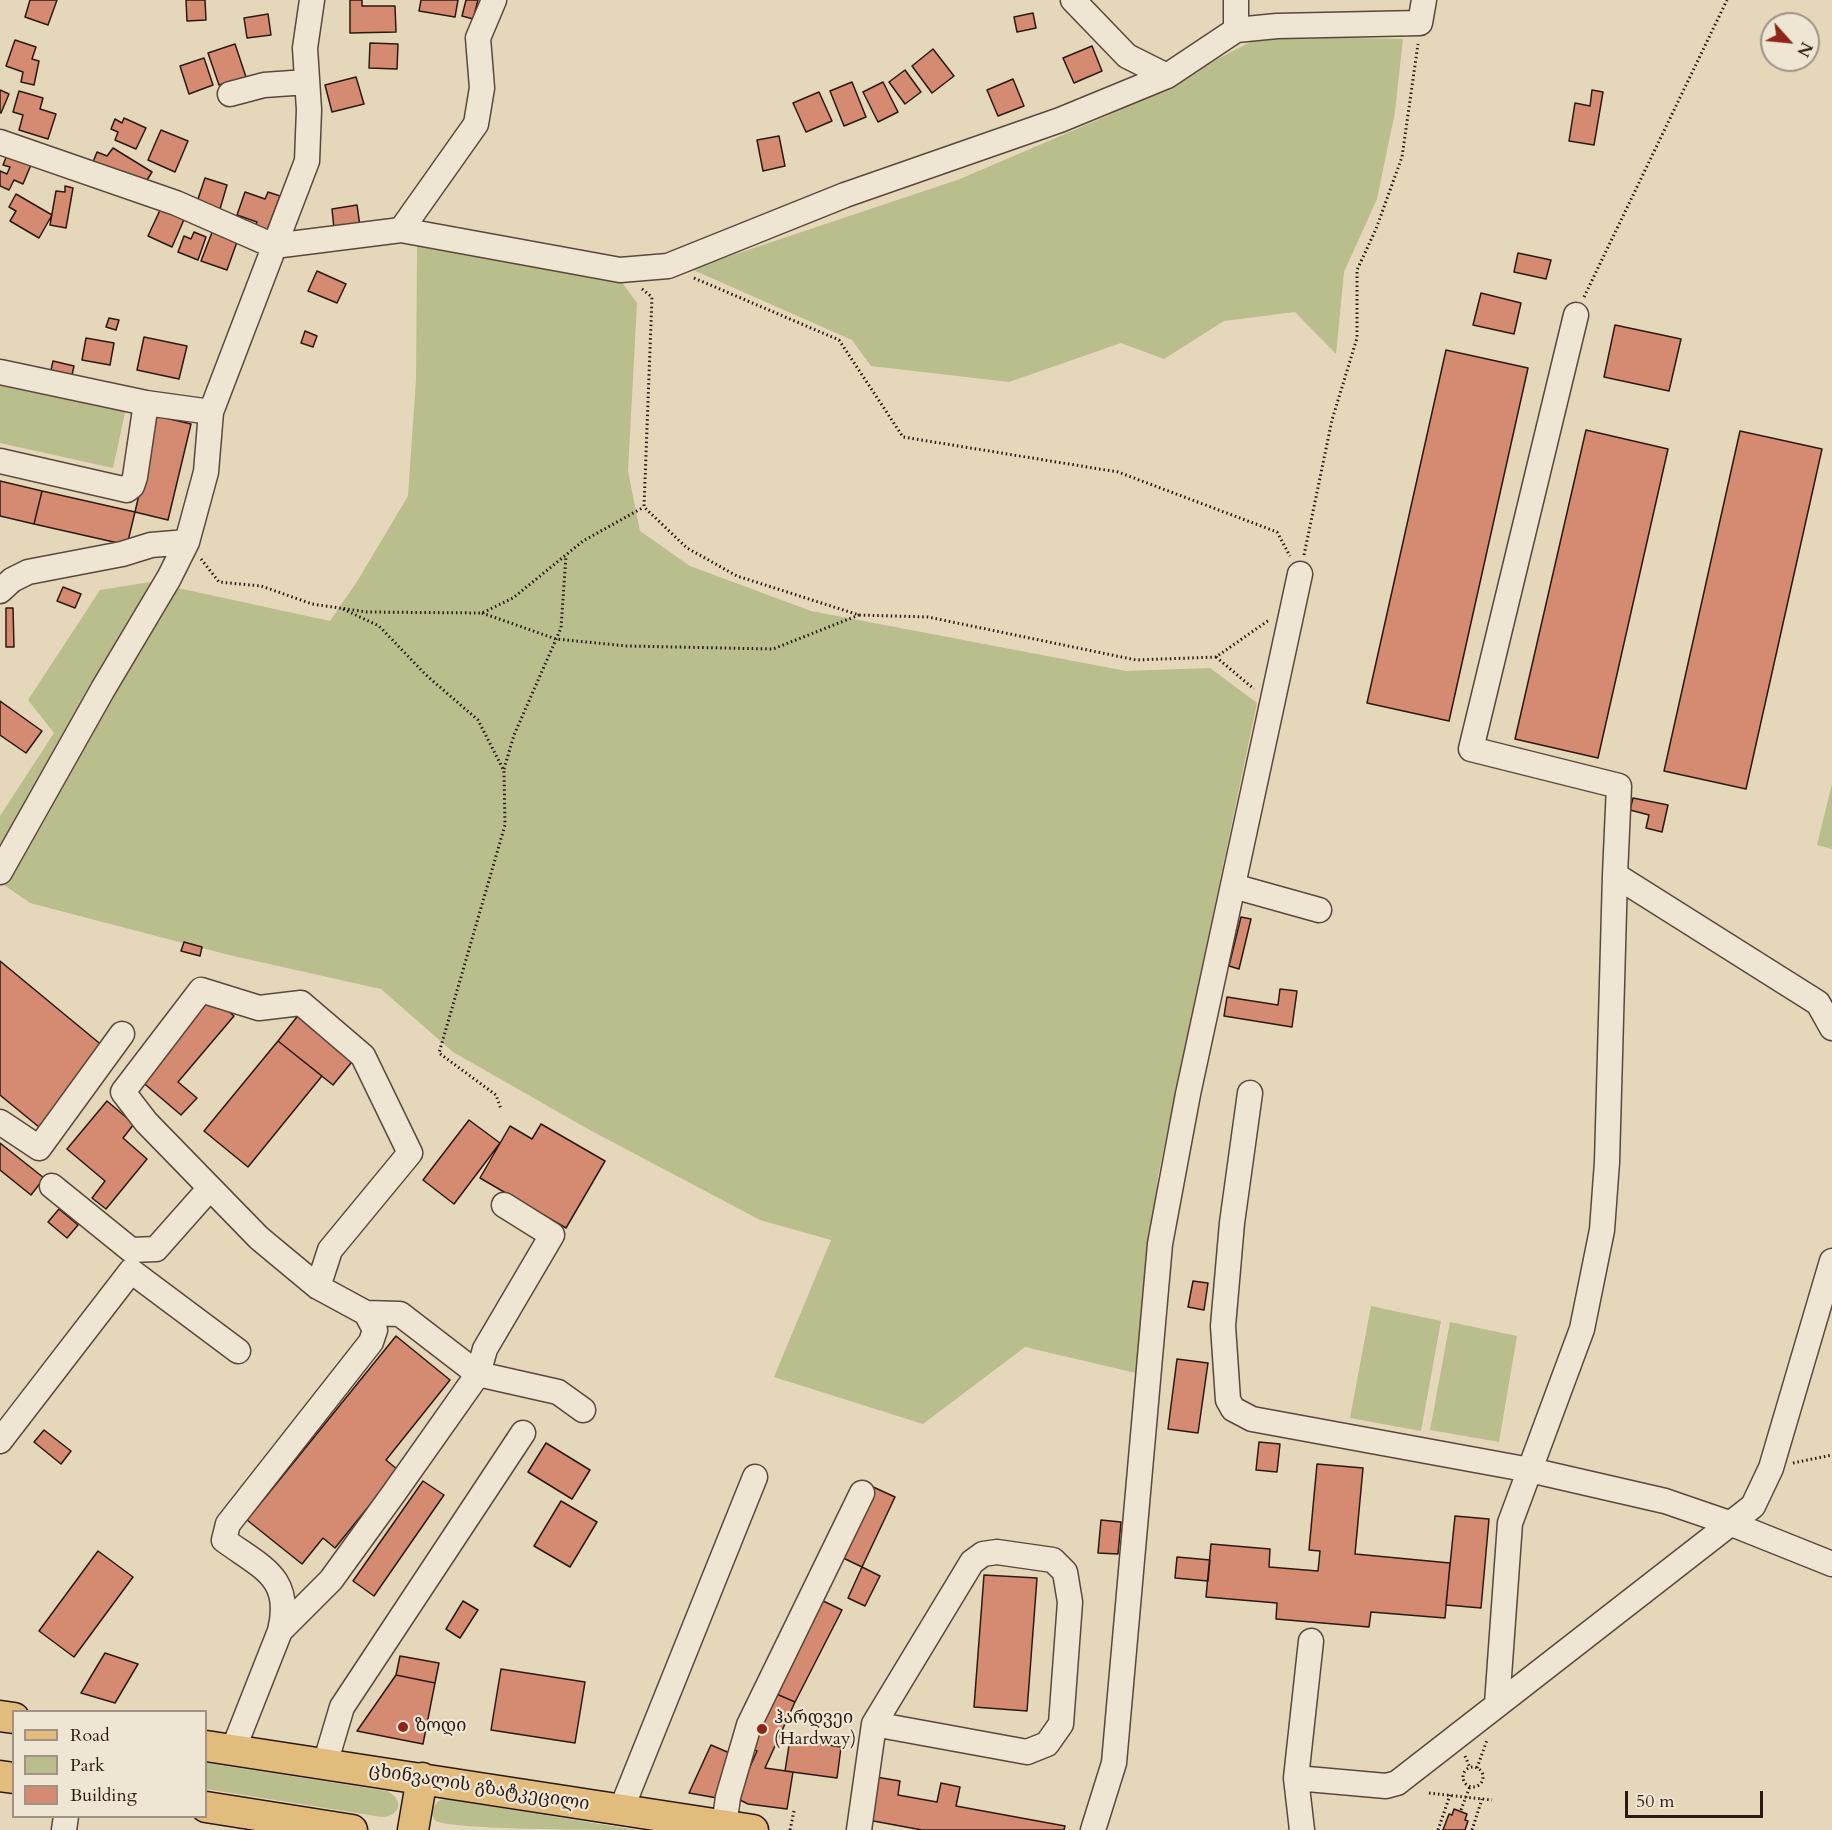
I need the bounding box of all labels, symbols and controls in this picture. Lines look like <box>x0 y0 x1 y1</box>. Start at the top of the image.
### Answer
north arrow <box>1760 12 1820 72</box>
text: N <box>1791 38 1817 60</box>
place label: ჰარდვეი (Hardway) <box>774 1708 856 1750</box>
legend <box>12 1710 207 1818</box>
place label: ზოდი <box>415 1716 466 1738</box>
marker: ზოდი <box>396 1720 410 1734</box>
marker: ჰარდვეი (Hardway) <box>755 1722 769 1736</box>
text: Road <box>70 1723 110 1748</box>
text: Park <box>70 1753 105 1778</box>
street label: ცხინვალის გზატკეცილი <box>367 1760 591 1816</box>
scale bar <box>1628 1779 1766 1817</box>
text: Building <box>70 1783 137 1808</box>
text: 50 m <box>1636 1789 1675 1814</box>

